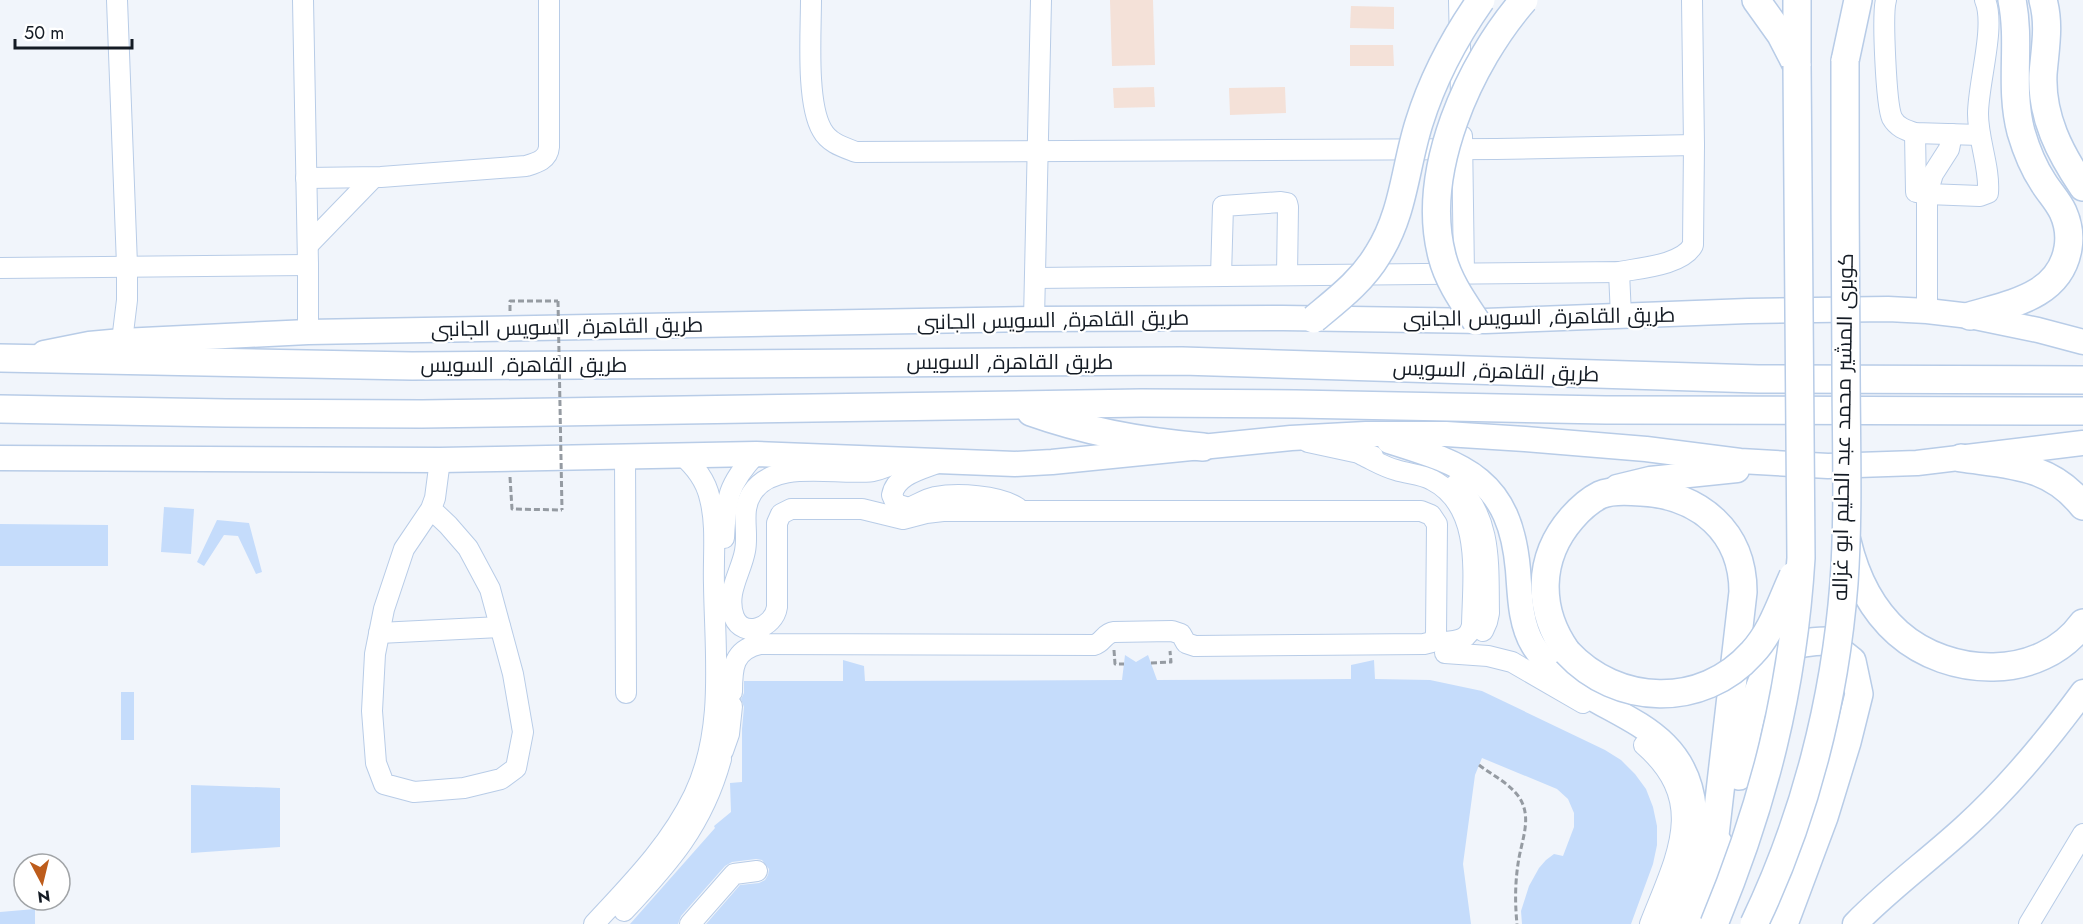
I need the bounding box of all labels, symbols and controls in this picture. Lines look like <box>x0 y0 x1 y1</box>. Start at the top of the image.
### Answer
scale bar <box>15 12 132 50</box>
text: 50 m <box>24 20 64 46</box>
street label: كوبرى المشير محمد عبد الحليم ابو غزاله <box>1825 253 1861 601</box>
street label: طريق القاهرة, السويس الجانبى <box>1403 300 1675 334</box>
street label: طريق القاهرة, السويس الجانبى <box>917 303 1189 337</box>
street label: طريق القاهرة, السويس الجانبى <box>431 310 703 344</box>
street label: طريق القاهرة, السويس <box>907 347 1113 377</box>
street label: طريق القاهرة, السويس <box>421 350 627 380</box>
street label: طريق القاهرة, السويس <box>1392 352 1600 390</box>
north arrow <box>12 852 72 912</box>
text: N <box>36 884 51 909</box>

